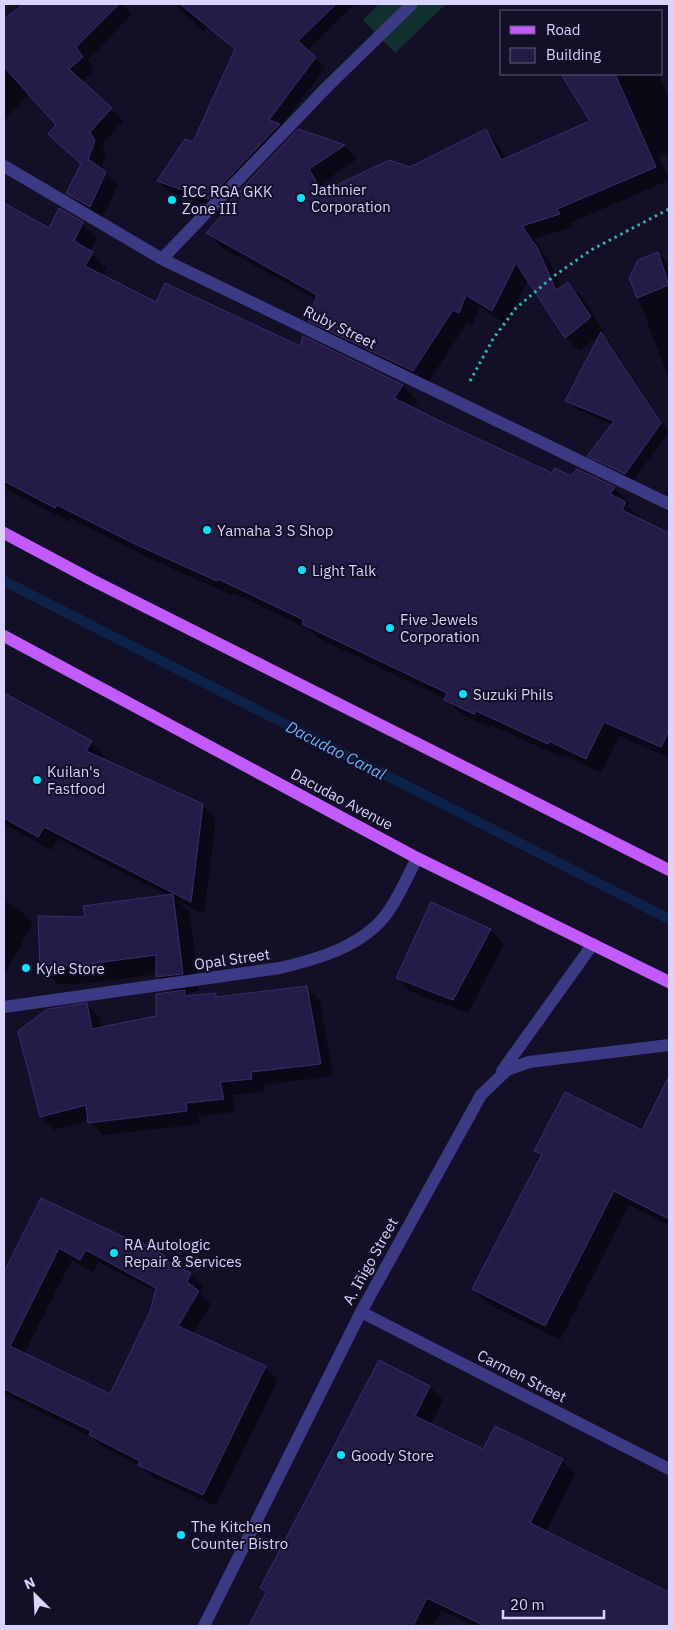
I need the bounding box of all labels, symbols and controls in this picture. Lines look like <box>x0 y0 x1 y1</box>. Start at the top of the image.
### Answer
legend <box>500 10 663 75</box>
text: Road <box>546 20 581 39</box>
text: Building <box>546 45 601 64</box>
place label: Jathnier Corporation <box>311 180 391 216</box>
place label: ICC RGA GKK Zone III <box>182 182 273 218</box>
marker: Jathnier Corporation <box>295 192 307 204</box>
marker: ICC RGA GKK Zone III <box>166 194 178 206</box>
street label: Ruby Street <box>300 301 380 353</box>
place label: Yamaha 3 S Shop <box>217 521 333 540</box>
marker: Yamaha 3 S Shop <box>201 524 213 536</box>
place label: Light Talk <box>312 561 376 580</box>
marker: Light Talk <box>296 564 308 576</box>
place label: Five Jewels Corporation <box>400 610 480 646</box>
marker: Five Jewels Corporation <box>384 622 396 634</box>
place label: Suzuki Phils <box>473 685 554 704</box>
marker: Suzuki Phils <box>457 688 469 700</box>
water label: Dacudao Canal <box>283 716 390 784</box>
place label: Kuilan's Fastfood <box>47 762 105 798</box>
street label: Dacudao Avenue <box>288 764 396 834</box>
marker: Kuilan's Fastfood <box>31 774 43 786</box>
street label: Opal Street <box>193 944 271 974</box>
place label: Kyle Store <box>36 959 105 978</box>
marker: Kyle Store <box>20 962 32 974</box>
street label: A. Iñigo Street <box>338 1214 402 1308</box>
place label: RA Autologic Repair & Services <box>124 1235 242 1271</box>
marker: RA Autologic Repair & Services <box>108 1247 120 1259</box>
street label: Carmen Street <box>474 1345 570 1407</box>
place label: Goody Store <box>351 1446 434 1465</box>
marker: Goody Store <box>335 1449 347 1461</box>
place label: The Kitchen Counter Bistro <box>191 1517 288 1553</box>
marker: The Kitchen Counter Bistro <box>175 1529 187 1541</box>
north arrow <box>10 1570 60 1620</box>
text: N <box>21 1573 38 1593</box>
scale bar <box>503 1588 604 1620</box>
text: 20 m <box>510 1595 545 1614</box>

